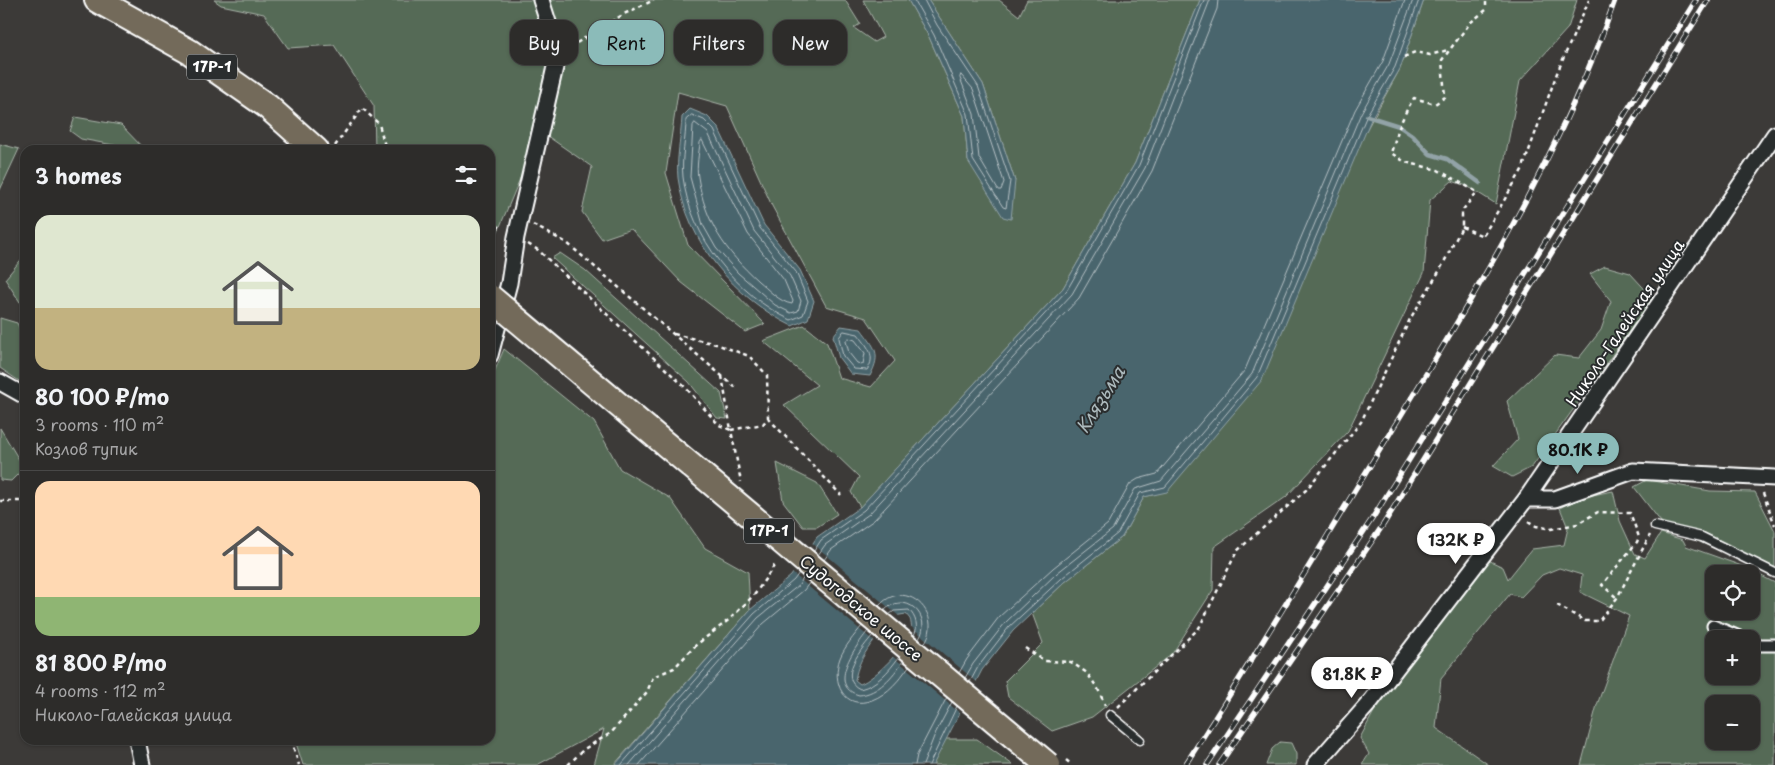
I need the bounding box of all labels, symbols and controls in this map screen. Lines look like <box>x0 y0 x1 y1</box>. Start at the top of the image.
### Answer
chip: Buy <box>510 20 578 65</box>
chip: Rent <box>588 20 664 65</box>
chip: Filters <box>674 20 763 65</box>
chip: New <box>773 20 847 65</box>
road number: 17Р-1 <box>187 54 237 80</box>
text: 3 homes <box>35 159 122 191</box>
icon: filters <box>452 161 480 189</box>
street label: Николо-Галейская улица <box>1559 234 1689 411</box>
icon: home <box>213 248 303 338</box>
water label: Клязьма <box>1069 360 1131 438</box>
text: 80 100 ₽/mo <box>35 380 169 412</box>
text: 3 rooms · 110 m² <box>35 412 164 436</box>
pin: 80.1K ₽ <box>1532 432 1624 475</box>
text: Козлов тупик <box>35 436 137 460</box>
text: 80.1K ₽ <box>1548 437 1608 461</box>
icon: home <box>213 513 303 603</box>
road number: 17Р-1 <box>744 518 794 544</box>
pin: 132K ₽ <box>1415 522 1497 565</box>
text: 132K ₽ <box>1428 527 1484 551</box>
street label: Судогодское шоссе <box>795 549 928 666</box>
map controls <box>1705 565 1760 750</box>
button: locate <box>1705 565 1760 620</box>
button: + <box>1705 630 1760 685</box>
text: 81 800 ₽/mo <box>35 646 167 678</box>
pin: 81.8K ₽ <box>1306 656 1398 699</box>
text: 81.8K ₽ <box>1322 661 1382 685</box>
text: 4 rooms · 112 m² <box>35 678 165 702</box>
button: − <box>1705 695 1760 750</box>
text: Николо-Галейская улица <box>35 702 232 726</box>

